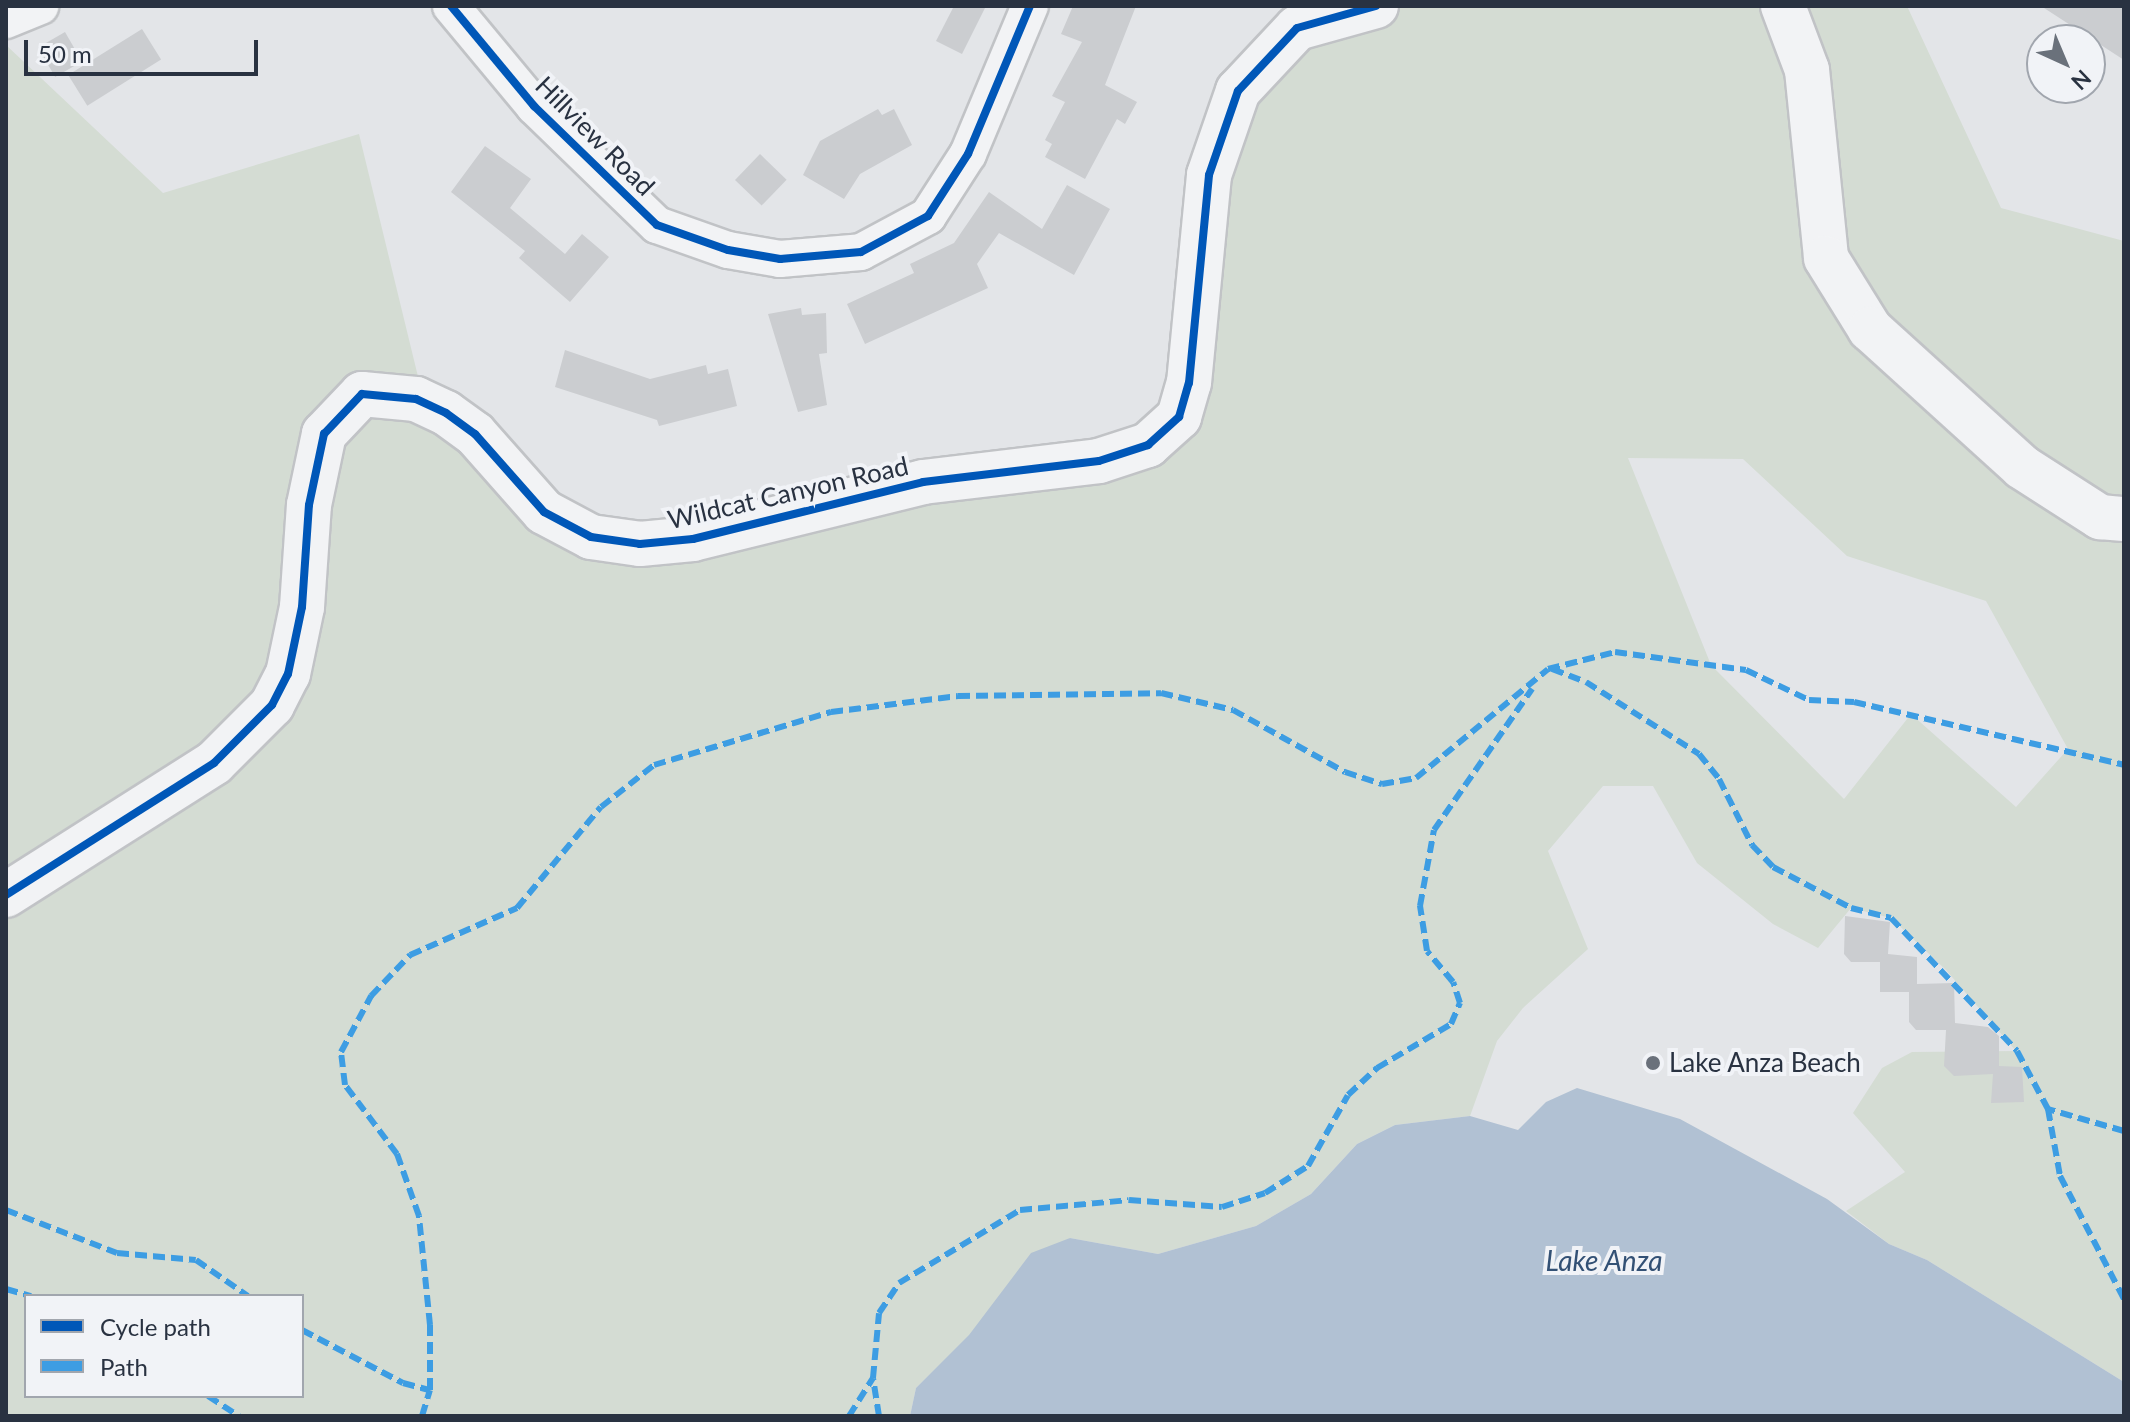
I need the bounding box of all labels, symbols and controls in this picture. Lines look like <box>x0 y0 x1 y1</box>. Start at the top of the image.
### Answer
scale bar <box>28 24 262 74</box>
north arrow <box>2026 24 2106 104</box>
text: 50 m <box>38 39 92 68</box>
text: N <box>2066 65 2097 96</box>
street label: Hillview Road <box>529 70 661 202</box>
street label: Wildcat Canyon Road <box>665 450 911 536</box>
place label: Lake Anza Beach <box>1669 1047 1862 1079</box>
marker: Lake Anza Beach <box>1644 1054 1662 1072</box>
water label: Lake Anza <box>1545 1243 1663 1277</box>
legend <box>24 1294 304 1398</box>
text: Cycle path <box>100 1312 211 1341</box>
text: Path <box>100 1352 148 1381</box>

